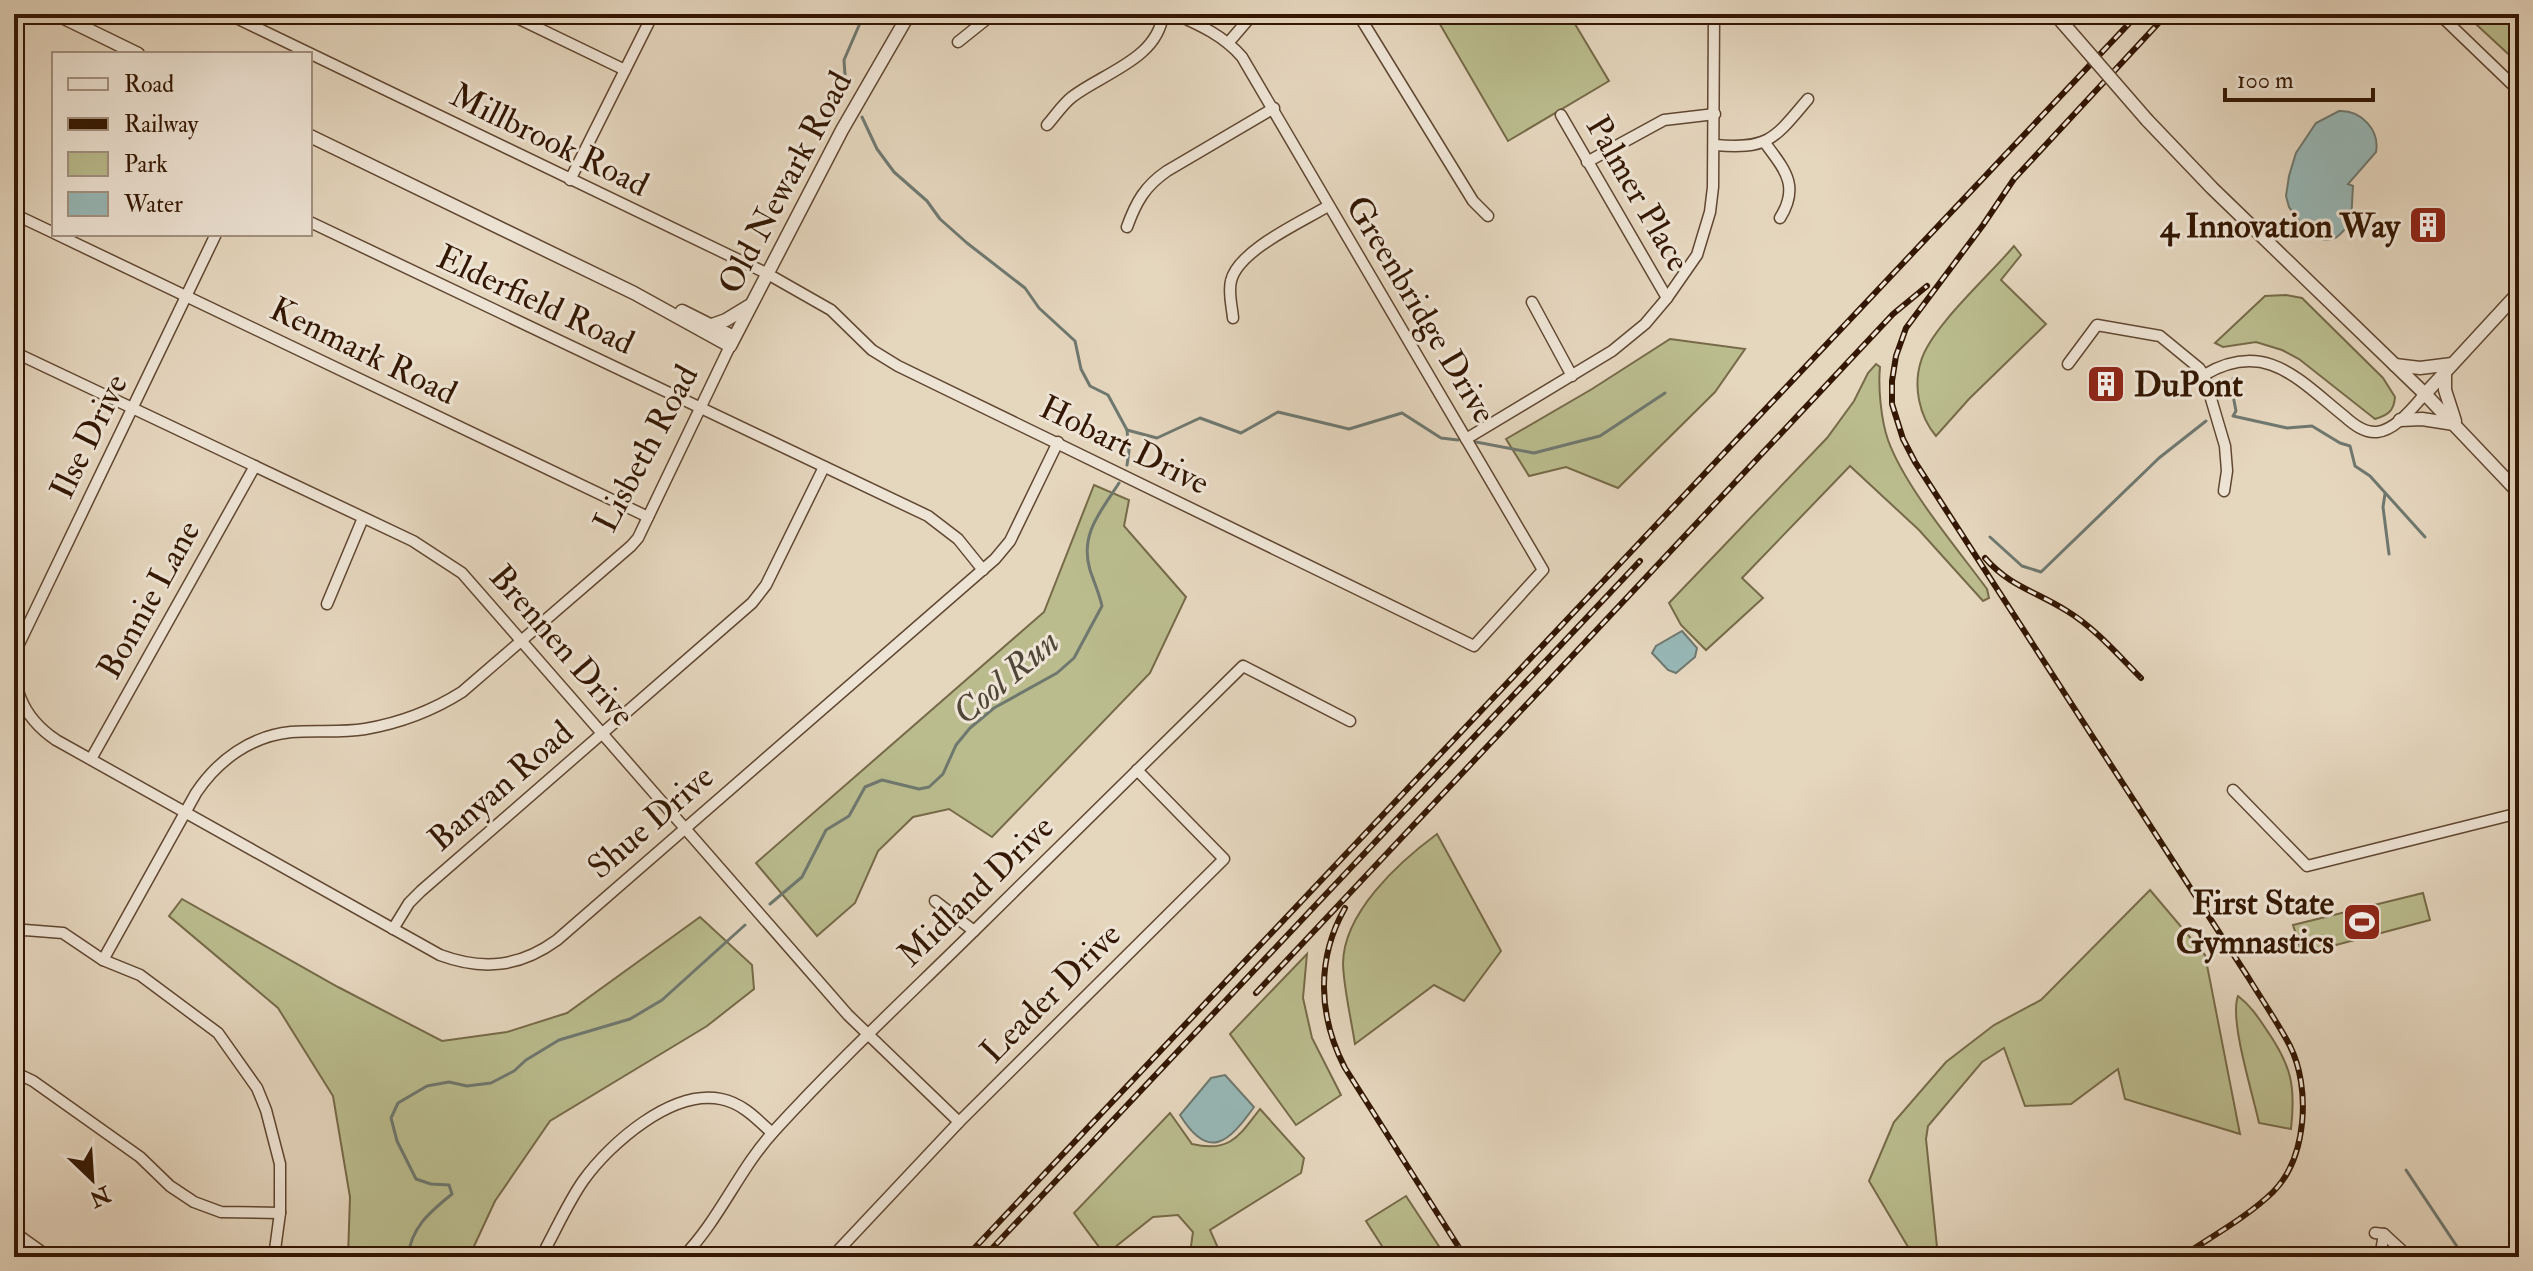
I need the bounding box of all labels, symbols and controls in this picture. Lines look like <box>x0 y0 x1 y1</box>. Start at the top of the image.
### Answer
legend <box>52 52 312 236</box>
scale bar <box>2225 52 2373 102</box>
street label: Old Newark Road <box>709 64 862 301</box>
text: 100 m <box>2237 65 2294 96</box>
text: Road <box>124 69 174 100</box>
street label: Millbrook Road <box>443 74 656 207</box>
street label: Palmer Place <box>1576 108 1699 279</box>
text: Railway <box>124 109 199 140</box>
text: Park <box>124 149 168 180</box>
street label: Greenbridge Drive <box>1336 188 1506 431</box>
text: Water <box>123 189 183 220</box>
building icon: 4 Innovation Way <box>2407 204 2449 246</box>
place label: 4 Innovation Way <box>2159 205 2401 248</box>
street label: Elderfield Road <box>430 236 641 365</box>
street label: Kenmark Road <box>263 288 464 415</box>
street label: Lisbeth Road <box>584 357 708 540</box>
building icon: DuPont <box>2085 363 2127 405</box>
place label: DuPont <box>2134 364 2243 407</box>
street label: Ilse Drive <box>41 367 138 506</box>
street label: Hobart Drive <box>1033 386 1216 505</box>
street label: Bonnie Lane <box>88 513 210 686</box>
street label: Brennen Drive <box>480 556 644 736</box>
water label: Cool Run <box>943 620 1069 735</box>
street label: Banyan Road <box>420 711 582 861</box>
street label: Shue Drive <box>579 756 723 889</box>
street label: Midland Drive <box>889 806 1063 976</box>
place label: First State Gymnastics <box>2176 882 2335 964</box>
sports icon: First State Gymnastics <box>2341 901 2383 943</box>
street label: Leader Drive <box>972 914 1130 1072</box>
north arrow <box>52 1139 132 1219</box>
text: N <box>85 1179 116 1213</box>

